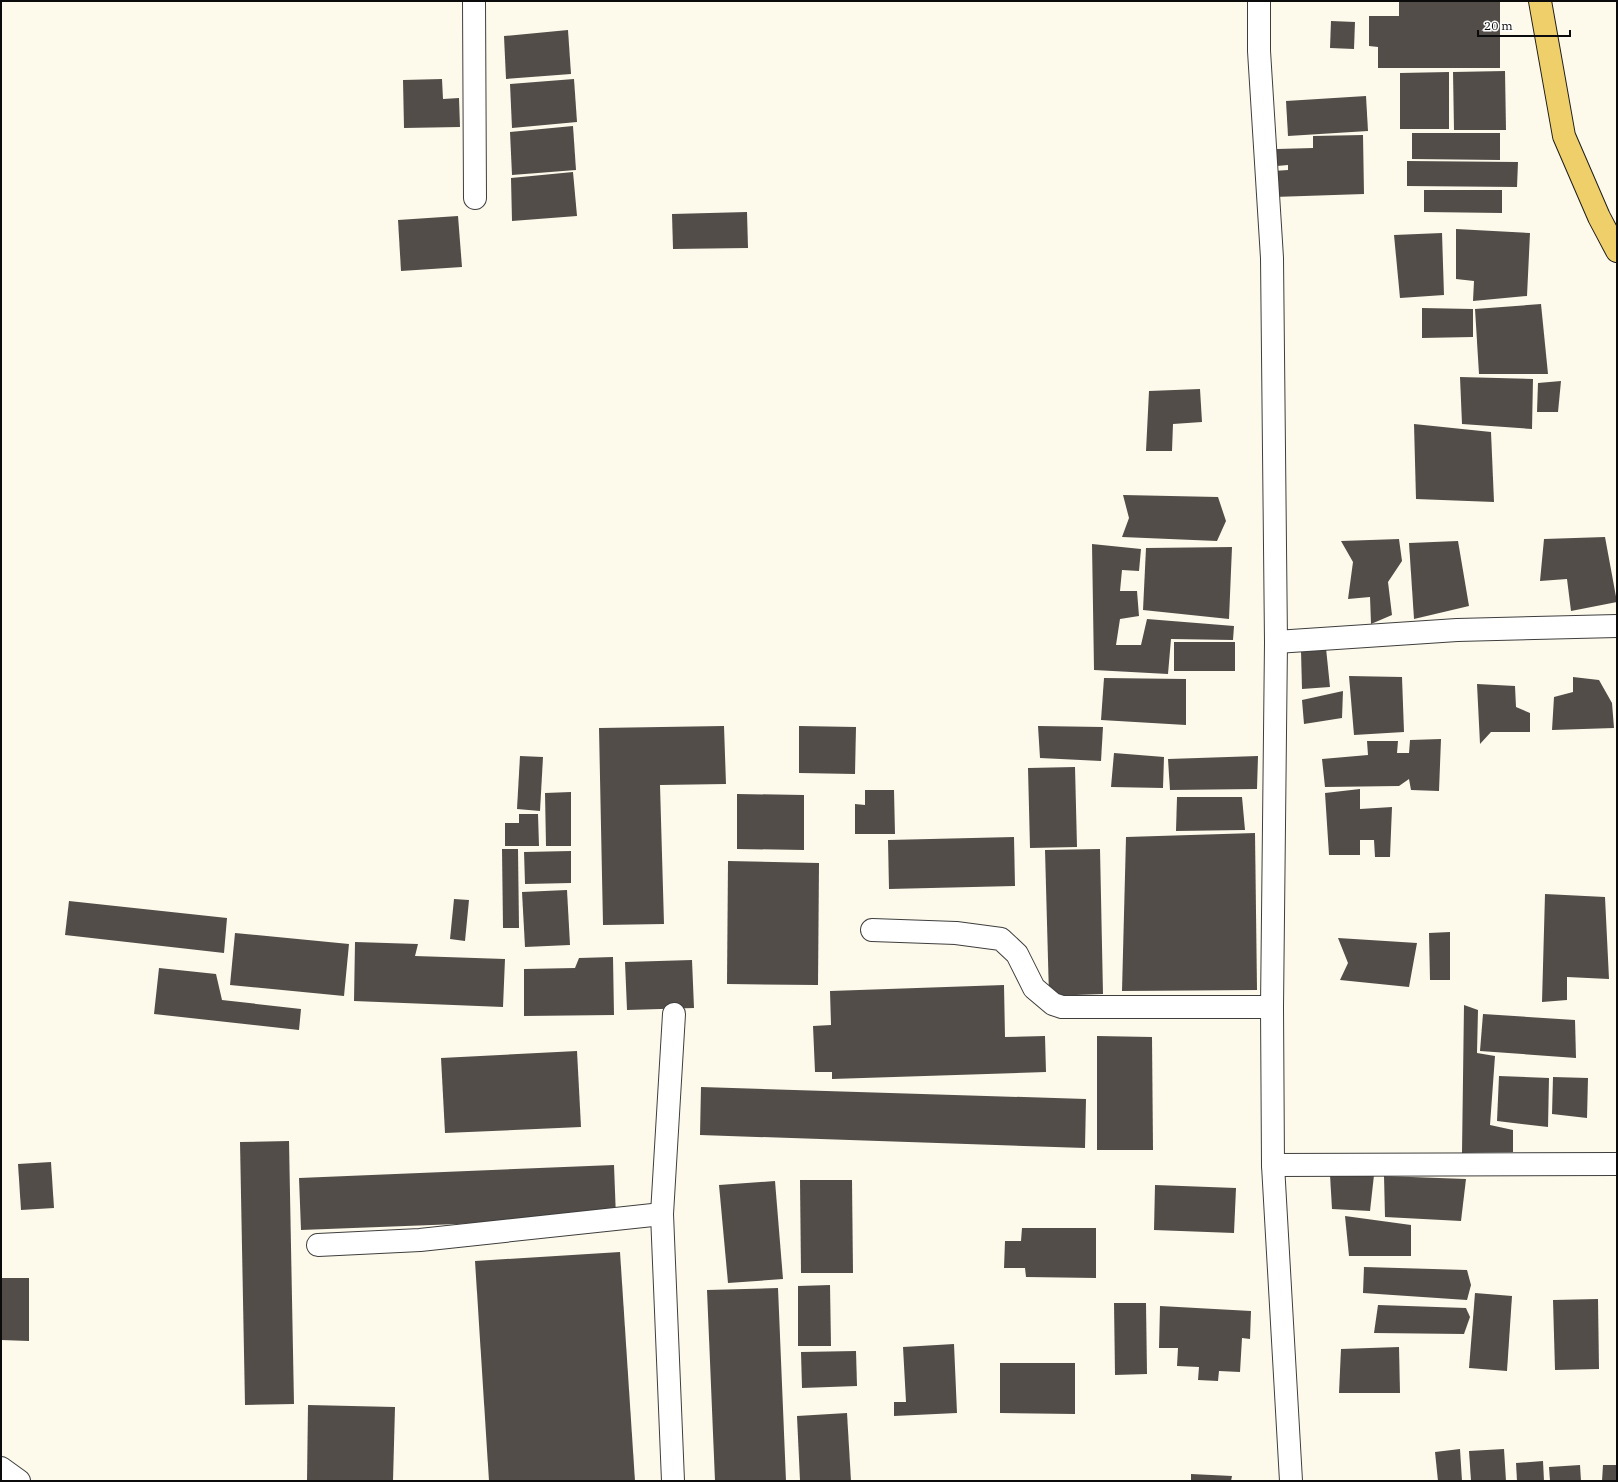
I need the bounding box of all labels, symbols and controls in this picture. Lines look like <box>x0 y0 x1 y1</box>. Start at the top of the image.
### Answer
scale bar <box>1478 12 1570 38</box>
text: 20 m <box>1484 18 1513 33</box>

